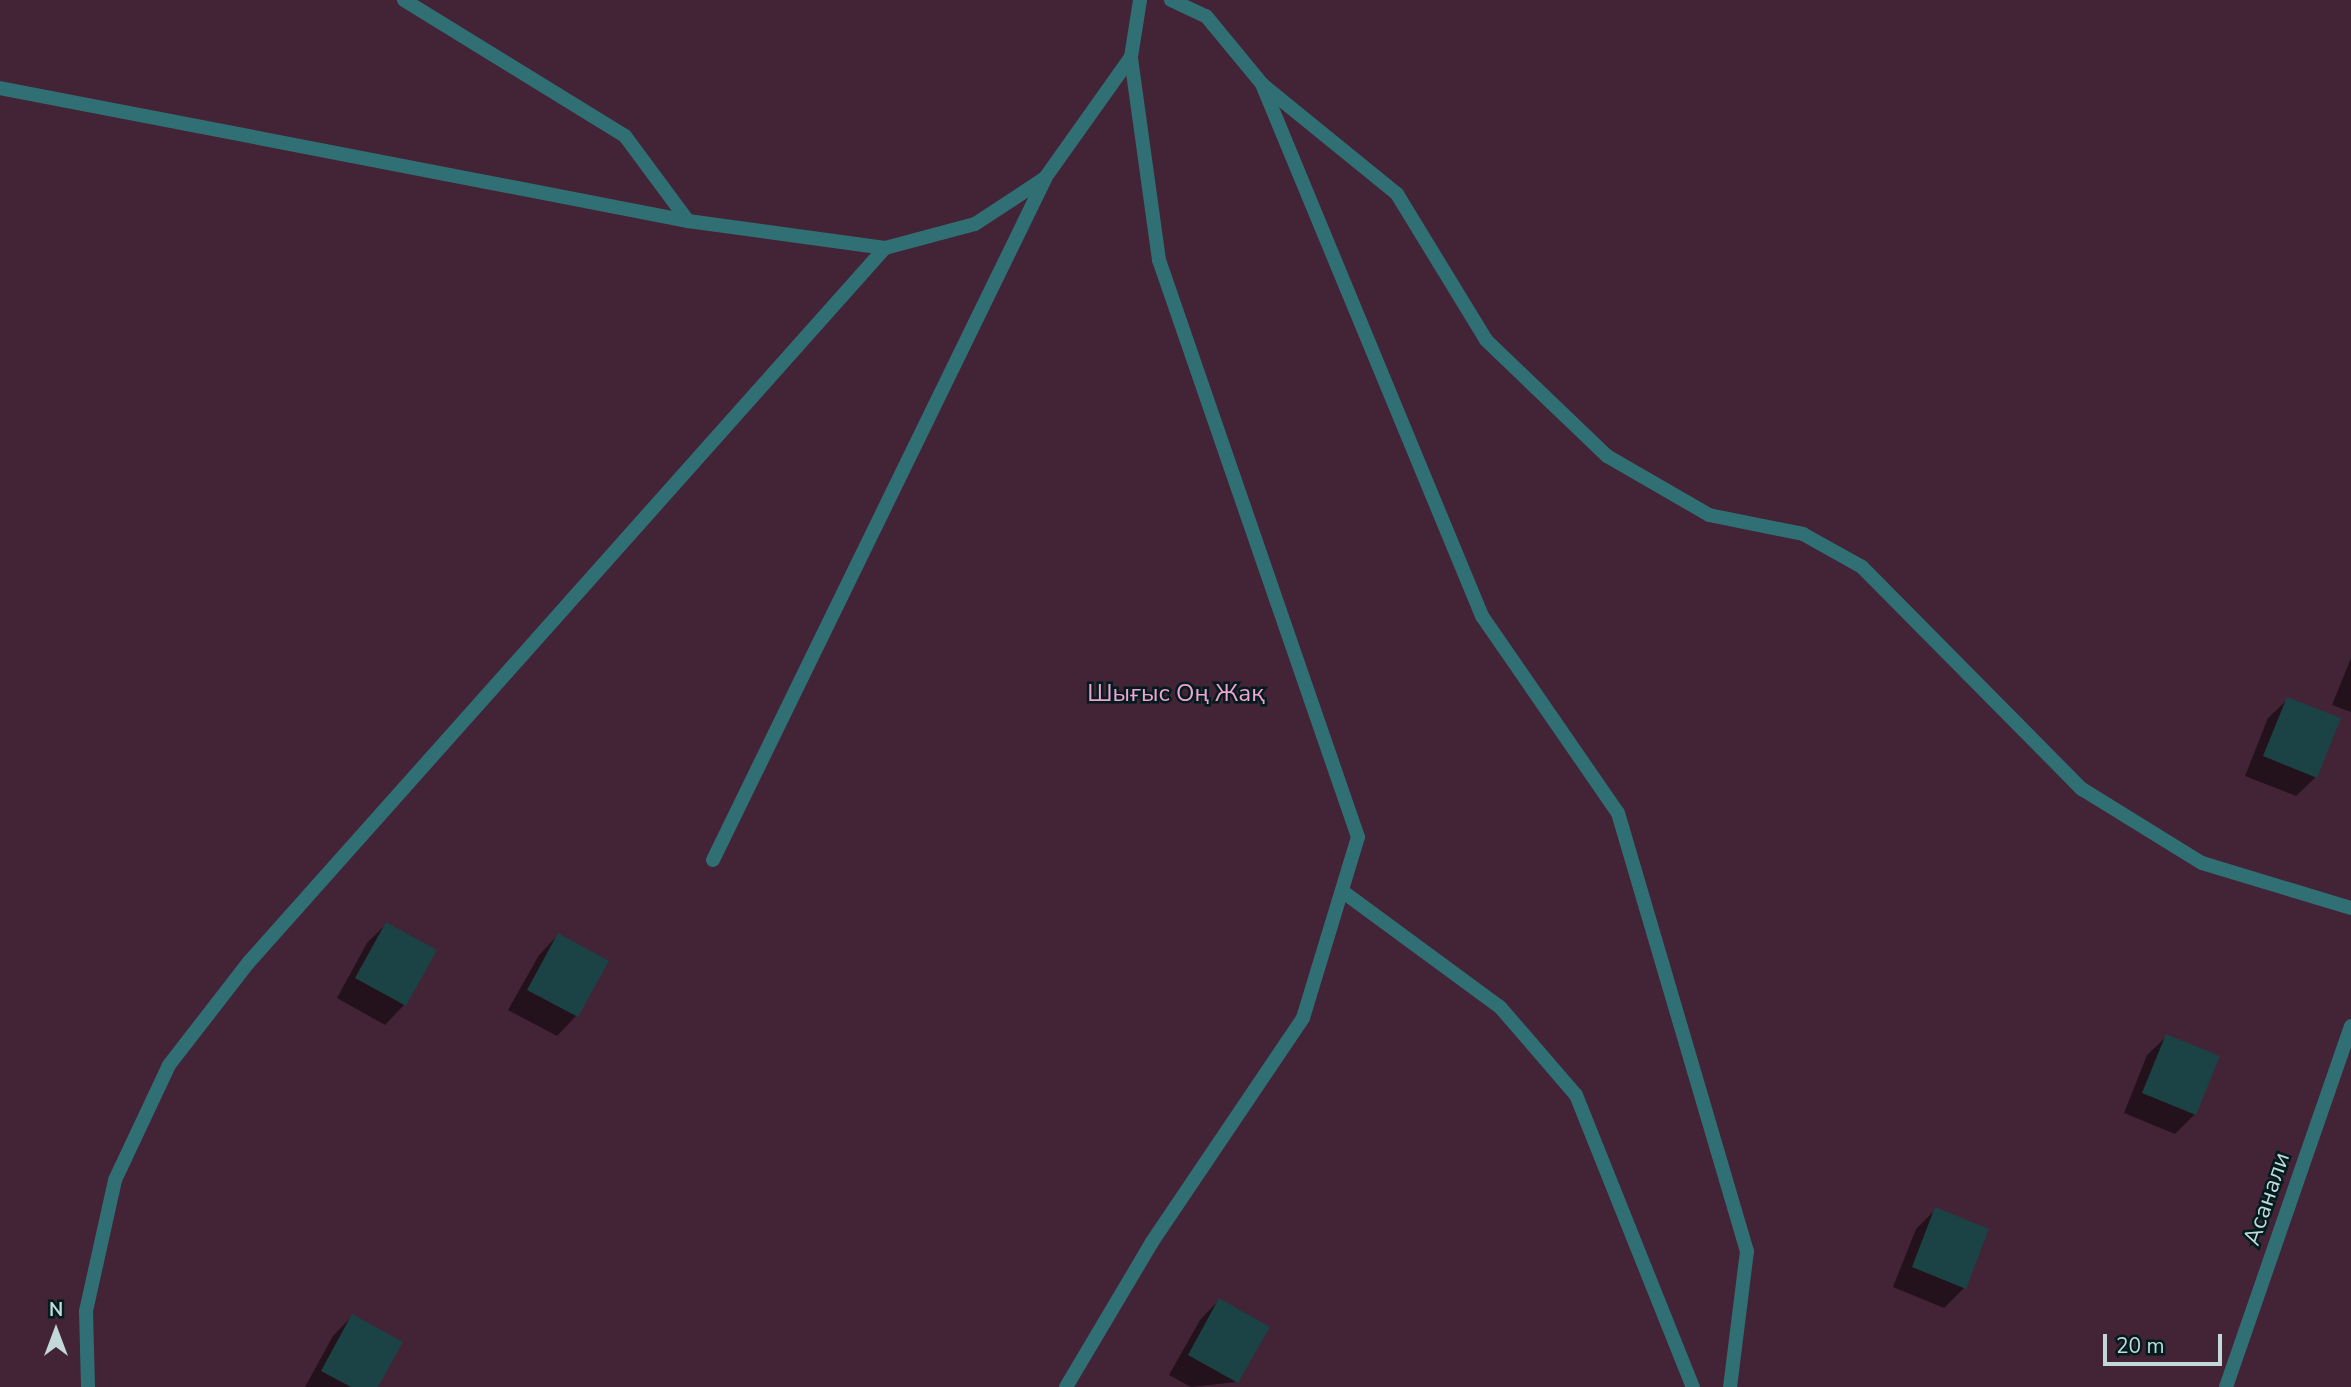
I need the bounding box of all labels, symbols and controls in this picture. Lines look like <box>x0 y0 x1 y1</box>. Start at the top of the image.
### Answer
park label: Шығыс Оң Жақ <box>1087 680 1265 708</box>
street label: Асанали <box>2238 1149 2296 1249</box>
north arrow <box>21 1296 91 1366</box>
text: N <box>49 1297 63 1323</box>
scale bar <box>2106 1320 2225 1364</box>
text: 20 m <box>2116 1332 2165 1360</box>

